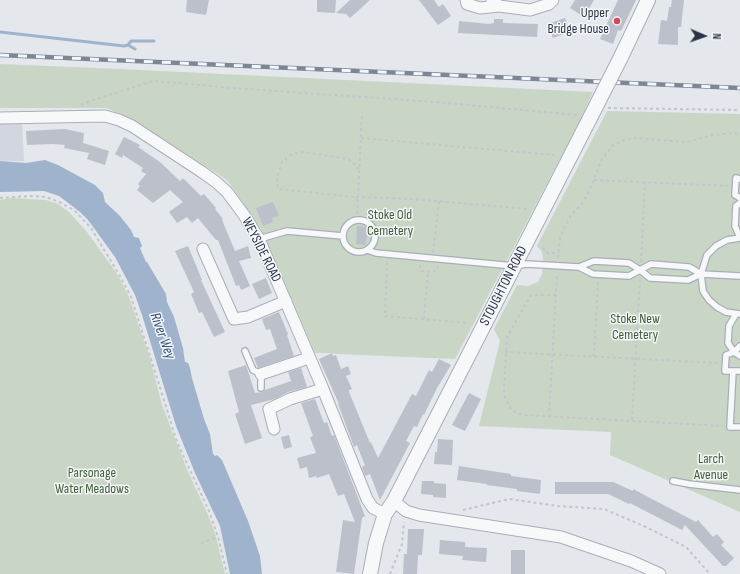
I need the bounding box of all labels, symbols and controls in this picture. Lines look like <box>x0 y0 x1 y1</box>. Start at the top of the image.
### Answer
place label: Upper Bridge House <box>547 5 609 38</box>
marker: Upper Bridge House <box>612 16 622 26</box>
north arrow <box>684 16 724 56</box>
text: N <box>710 33 723 40</box>
park label: Stoke Old Cemetery <box>367 207 413 240</box>
street label: WEYSIDE ROAD <box>238 215 284 285</box>
street label: STOUGHTON ROAD <box>477 243 531 329</box>
water label: River Wey <box>145 310 179 362</box>
park label: Stoke New Cemetery <box>610 311 660 344</box>
park label: Larch Avenue <box>694 451 728 484</box>
park label: Parsonage Water Meadows <box>55 465 129 498</box>

